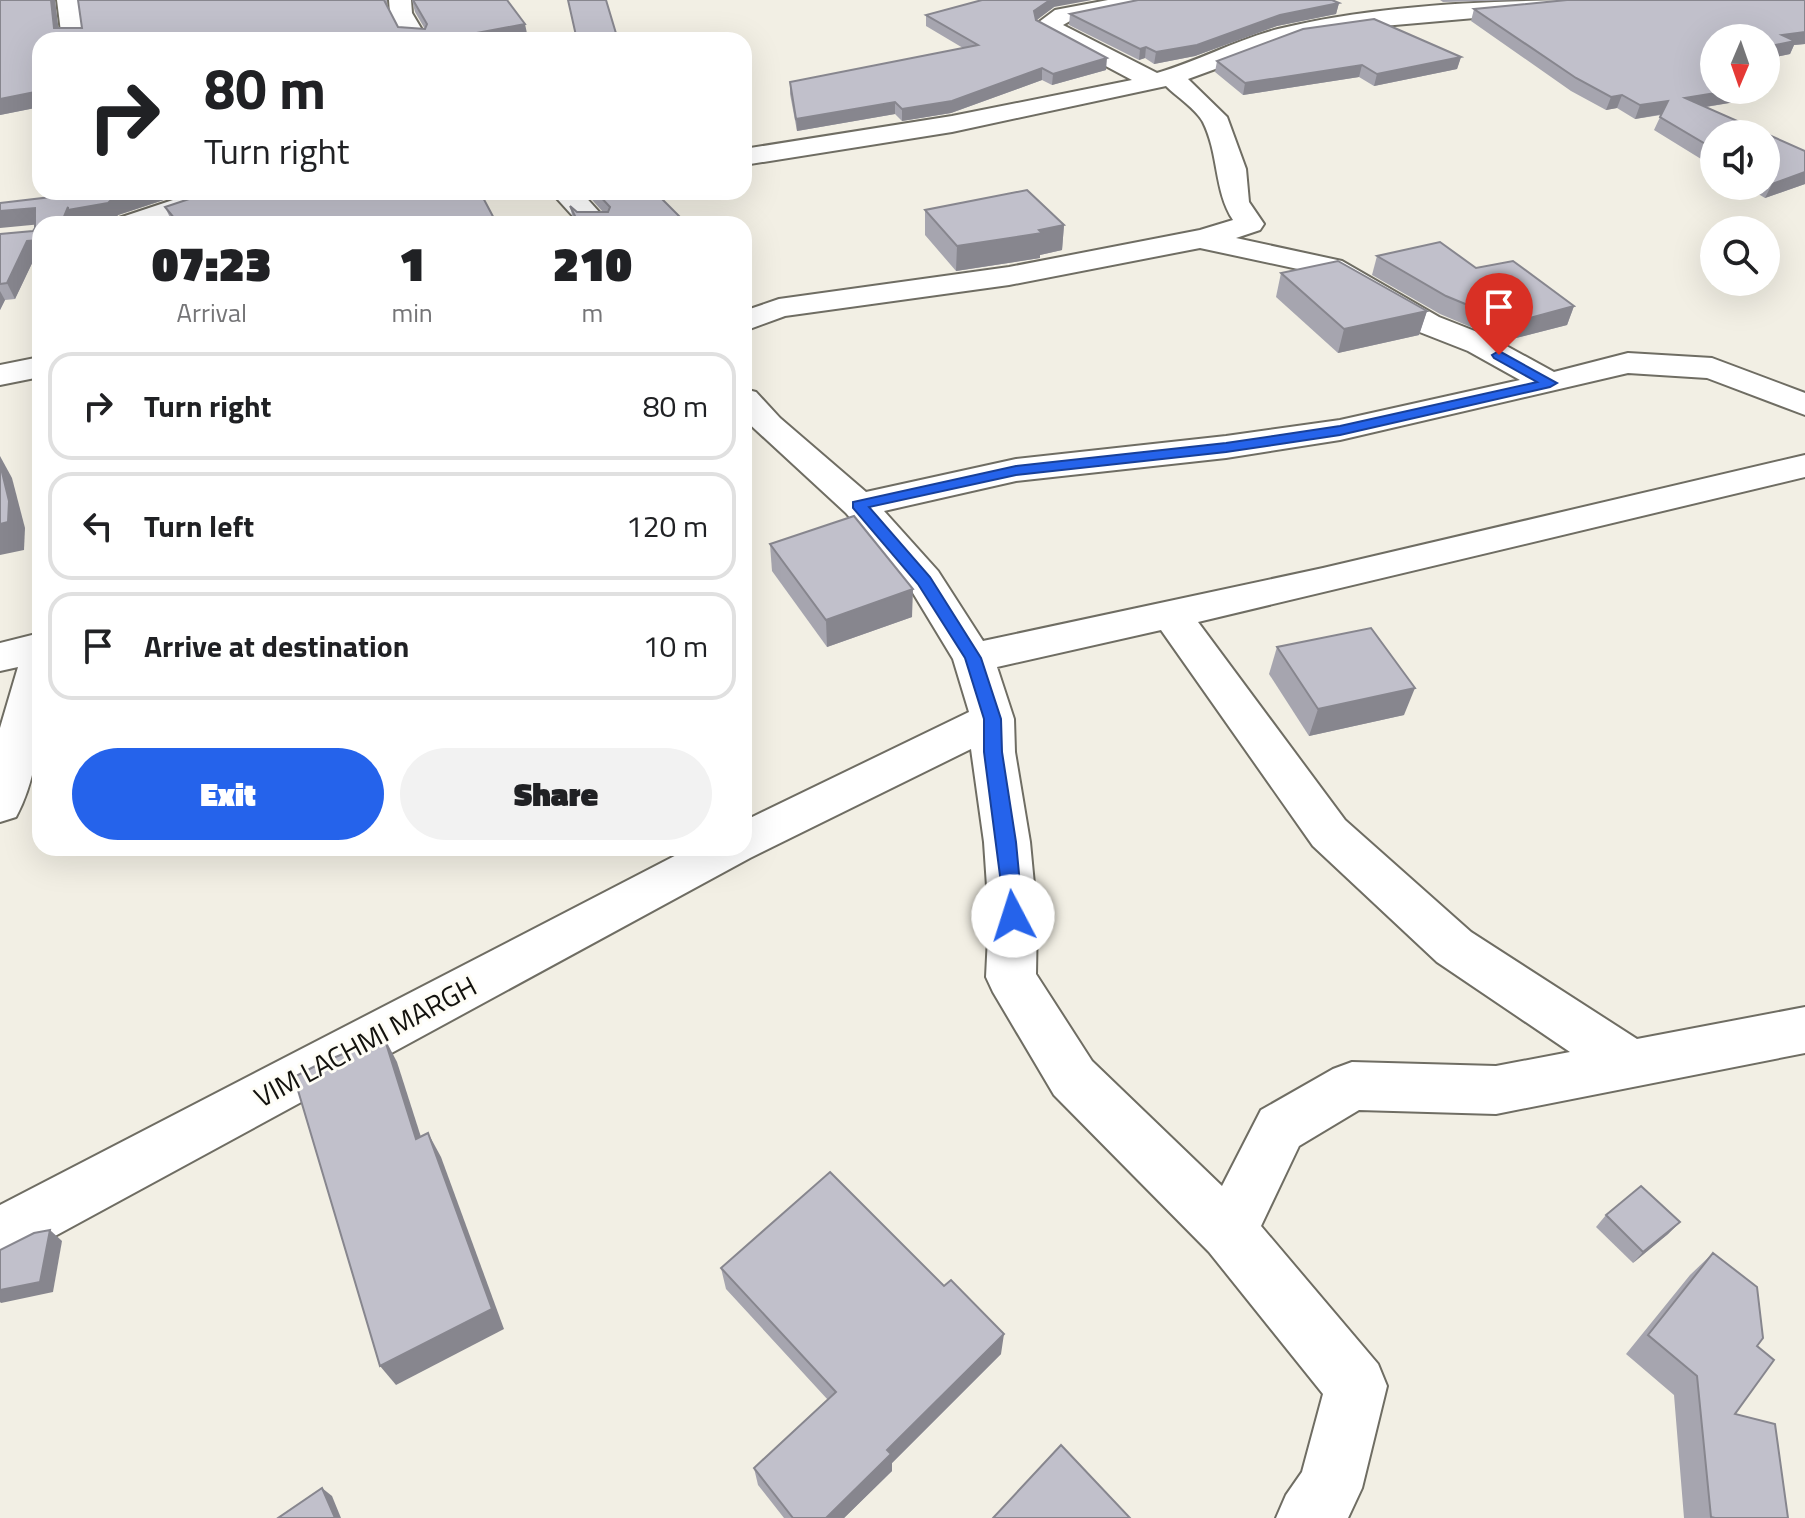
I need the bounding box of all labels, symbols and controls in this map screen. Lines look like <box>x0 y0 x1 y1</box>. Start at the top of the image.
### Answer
north arrow <box>1700 24 1780 104</box>
map controls <box>1700 24 1780 296</box>
text: 80 m <box>204 46 326 131</box>
icon: right <box>72 64 176 168</box>
button: sound <box>1700 120 1780 200</box>
text: Turn right <box>204 123 349 178</box>
button: search <box>1700 216 1780 296</box>
text: 07:23 <box>152 227 271 300</box>
text: 1 <box>399 227 425 300</box>
text: 210 <box>553 227 632 300</box>
pin <box>1465 273 1533 355</box>
icon: arrive <box>1477 285 1521 329</box>
text: Arrival <box>176 293 247 332</box>
text: min <box>391 293 433 332</box>
text: m <box>582 293 603 332</box>
text: Turn right <box>144 383 272 429</box>
text: 80 m <box>643 383 708 429</box>
icon: right <box>76 384 120 428</box>
text: Turn left <box>144 503 254 549</box>
text: 120 m <box>626 503 708 549</box>
icon: left <box>76 504 120 548</box>
text: Arrive at destination <box>144 623 409 669</box>
text: 10 m <box>643 623 708 669</box>
icon: arrive <box>76 624 120 668</box>
button: Exit <box>72 748 384 840</box>
button: Share <box>400 748 712 840</box>
position arrow <box>971 874 1055 958</box>
street label: VIM LACHMI MARGH <box>246 964 484 1118</box>

